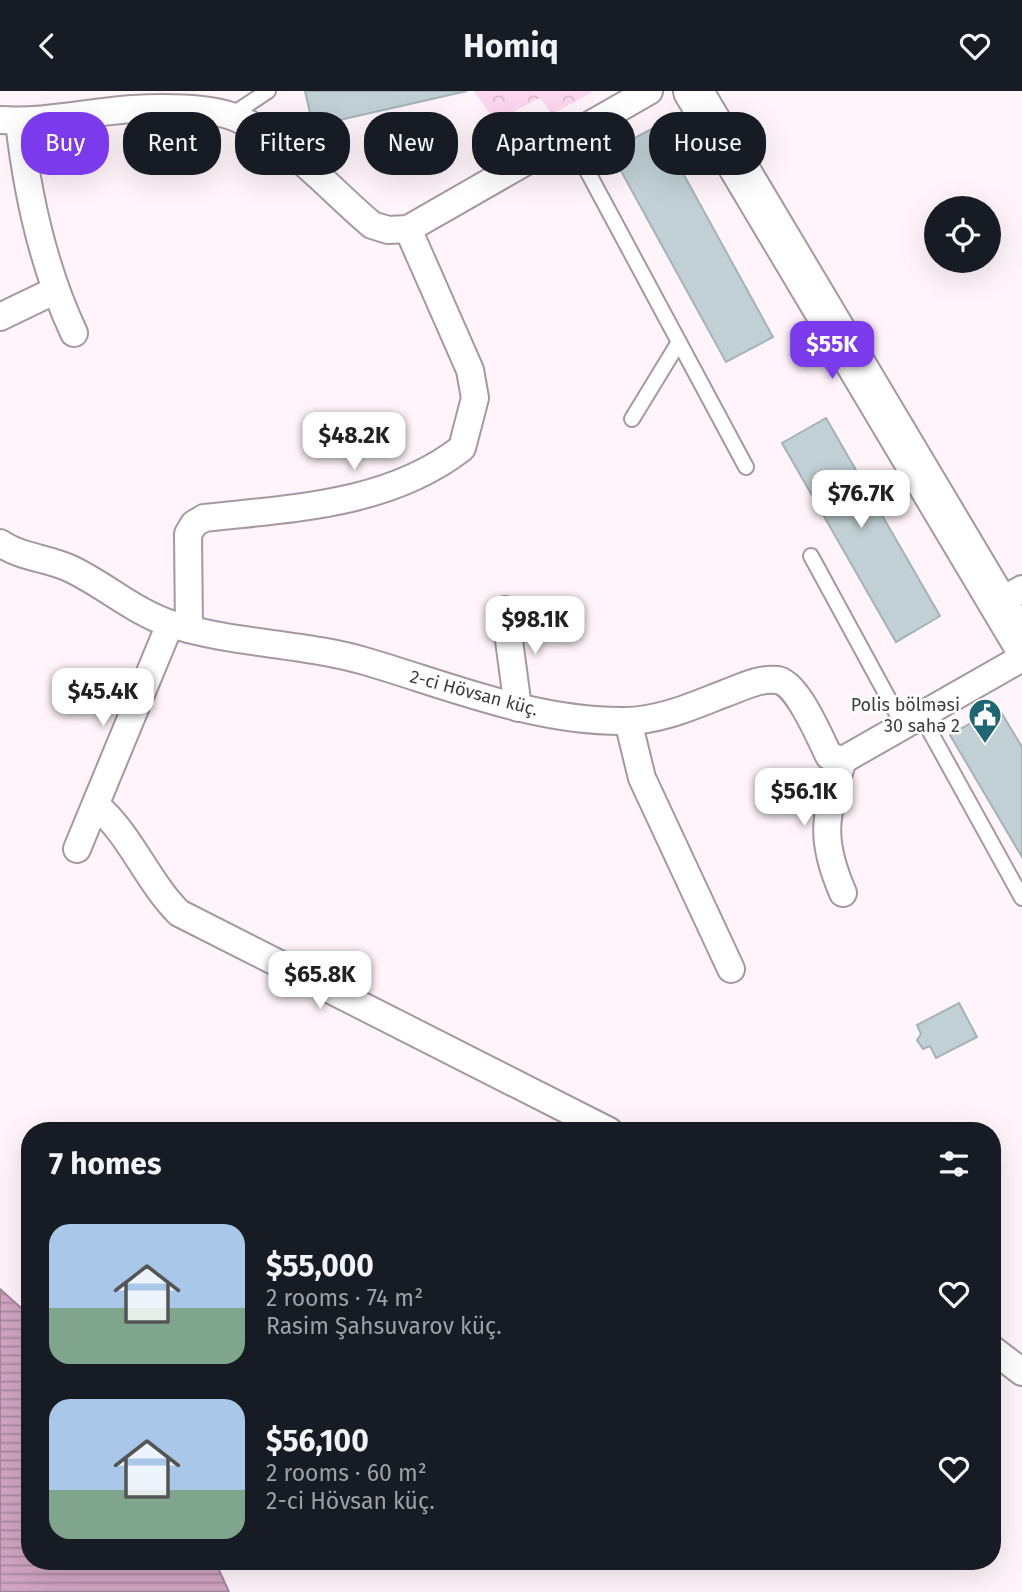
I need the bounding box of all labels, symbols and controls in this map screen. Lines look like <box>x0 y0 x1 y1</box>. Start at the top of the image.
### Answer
icon: back <box>28 27 66 65</box>
text: Homiq <box>463 27 559 65</box>
icon: heart <box>956 27 994 65</box>
chip: Buy <box>21 112 109 175</box>
chip: Rent <box>123 112 221 175</box>
chip: Filters <box>235 112 350 175</box>
chip: New <box>364 112 458 175</box>
chip: Apartment <box>472 112 635 175</box>
chip: House <box>649 112 766 175</box>
map controls <box>924 196 1001 273</box>
button: locate <box>924 196 1001 273</box>
pin: $55K <box>791 321 873 381</box>
text: $55K <box>806 330 858 358</box>
pin: $48.2K <box>297 413 411 472</box>
text: $48.2K <box>319 421 389 449</box>
pin: $76.7K <box>804 471 918 530</box>
text: $76.7K <box>828 479 894 507</box>
pin: $98.1K <box>478 596 592 656</box>
text: $98.1K <box>502 605 568 633</box>
street label: 2-ci Hövsan küç. <box>407 665 541 721</box>
pin: $45.4K <box>46 669 160 728</box>
text: $45.4K <box>68 677 138 705</box>
place label: Polis bölməsi 30 sahə 2 <box>851 694 960 737</box>
public building icon: Polis bölməsi 30 sahə 2 <box>966 696 1004 745</box>
pin: $56.1K <box>747 769 861 828</box>
text: $56.1K <box>771 777 837 805</box>
pin: $65.8K <box>263 951 377 1011</box>
text: $65.8K <box>284 960 356 988</box>
icon: filters <box>935 1145 973 1183</box>
text: 7 homes <box>49 1146 161 1182</box>
text: $55,000 <box>266 1248 374 1284</box>
icon: home <box>105 1252 189 1336</box>
icon: heart <box>935 1275 973 1313</box>
text: 2 rooms · 74 m² <box>266 1284 423 1312</box>
text: Rasim Şahsuvarov küç. <box>266 1312 502 1340</box>
text: $56,100 <box>266 1423 369 1459</box>
icon: home <box>105 1427 189 1511</box>
icon: heart <box>935 1450 973 1488</box>
text: 2 rooms · 60 m² <box>266 1459 427 1487</box>
text: 2-ci Hövsan küç. <box>266 1487 435 1515</box>

